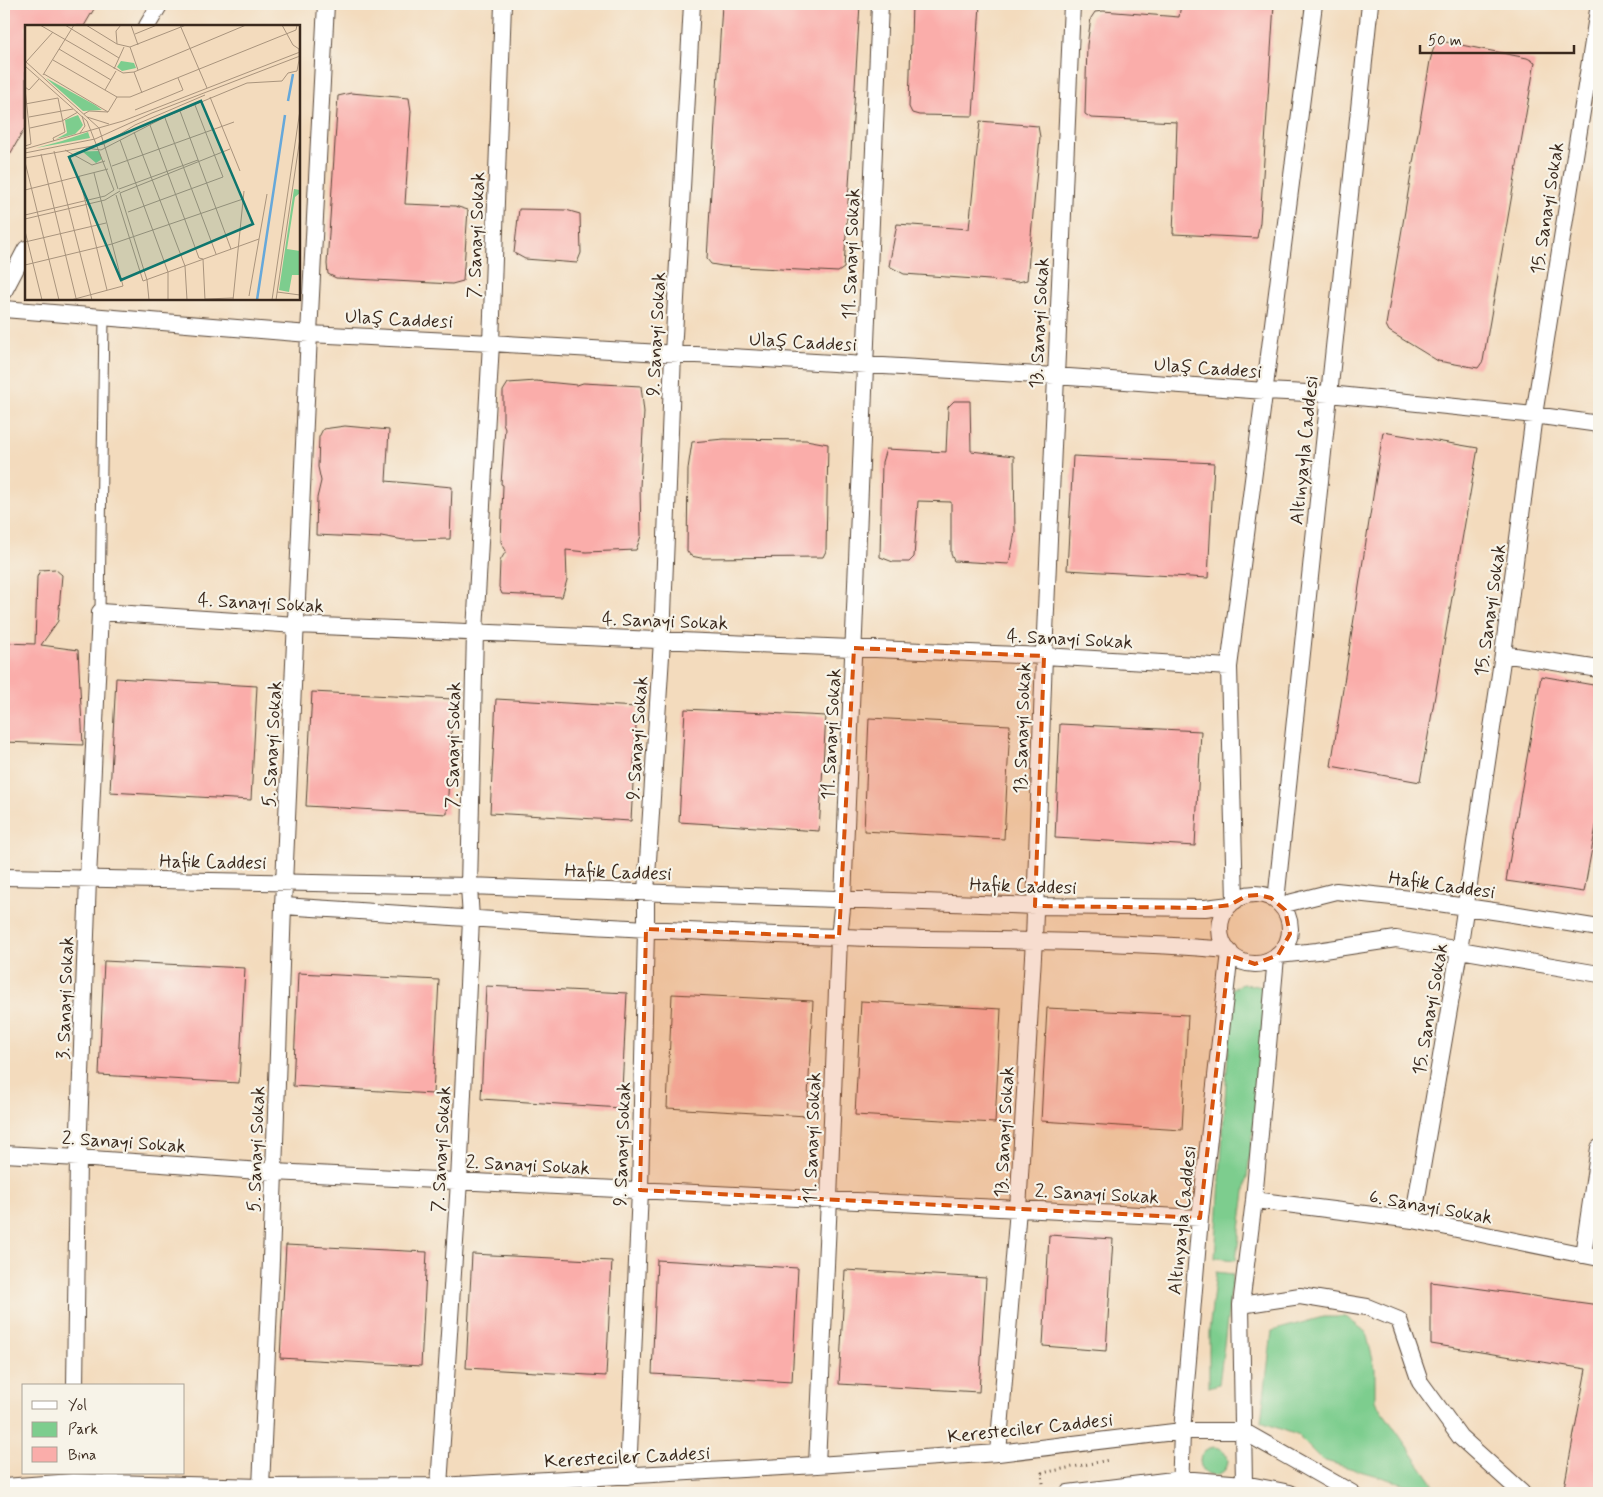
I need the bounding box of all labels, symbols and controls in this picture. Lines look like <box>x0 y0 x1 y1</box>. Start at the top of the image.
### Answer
scale bar <box>1420 22 1574 54</box>
inset map <box>25 25 300 300</box>
text: 50 m <box>1428 31 1462 51</box>
street label: 15. Sanayi Sokak <box>1525 140 1570 276</box>
street label: 7. Sanayi Sokak <box>462 171 491 299</box>
street label: 11. Sanayi Sokak <box>837 188 866 320</box>
street label: 13. Sanayi Sokak <box>1024 257 1055 389</box>
street label: 9. Sanayi Sokak <box>641 271 672 397</box>
street label: Ulaş Caddesi <box>344 304 454 335</box>
street label: Ulaş Caddesi <box>748 327 858 358</box>
street label: Ulaş Caddesi <box>1153 352 1263 385</box>
street label: Altınyayla Caddesi <box>1284 374 1325 526</box>
street label: 15. Sanayi Sokak <box>1469 542 1512 678</box>
street label: 4. Sanayi Sokak <box>197 588 325 619</box>
street label: 4. Sanayi Sokak <box>601 607 728 636</box>
street label: 4. Sanayi Sokak <box>1006 624 1134 655</box>
street label: 13. Sanayi Sokak <box>1008 662 1037 794</box>
street label: 11. Sanayi Sokak <box>816 668 847 801</box>
street label: 9. Sanayi Sokak <box>621 675 654 801</box>
street label: 5. Sanayi Sokak <box>257 680 288 808</box>
street label: 7. Sanayi Sokak <box>440 681 467 809</box>
street label: Hafik Caddesi <box>159 849 267 876</box>
street label: Hafik Caddesi <box>564 858 672 887</box>
street label: Hafik Caddesi <box>1387 866 1497 905</box>
street label: Hafik Caddesi <box>969 872 1077 901</box>
street label: 3. Sanayi Sokak <box>51 936 80 1060</box>
street label: 15. Sanayi Sokak <box>1407 941 1454 1077</box>
street label: 13. Sanayi Sokak <box>989 1066 1020 1198</box>
street label: 11. Sanayi Sokak <box>798 1072 827 1204</box>
street label: 9. Sanayi Sokak <box>608 1081 637 1207</box>
street label: 5. Sanayi Sokak <box>242 1085 271 1213</box>
street label: 7. Sanayi Sokak <box>426 1085 457 1213</box>
street label: 2. Sanayi Sokak <box>61 1126 187 1159</box>
street label: Altınyayla Caddesi <box>1162 1144 1203 1296</box>
street label: 2. Sanayi Sokak <box>465 1150 591 1181</box>
street label: 2. Sanayi Sokak <box>1034 1179 1160 1210</box>
street label: 6. Sanayi Sokak <box>1367 1184 1494 1231</box>
legend <box>22 1384 185 1474</box>
text: Yol <box>68 1396 87 1416</box>
street label: Keresteciler Caddesi <box>946 1407 1114 1450</box>
text: Park <box>68 1420 98 1440</box>
street label: Keresteciler Caddesi <box>544 1441 711 1474</box>
text: Bina <box>68 1446 96 1466</box>

